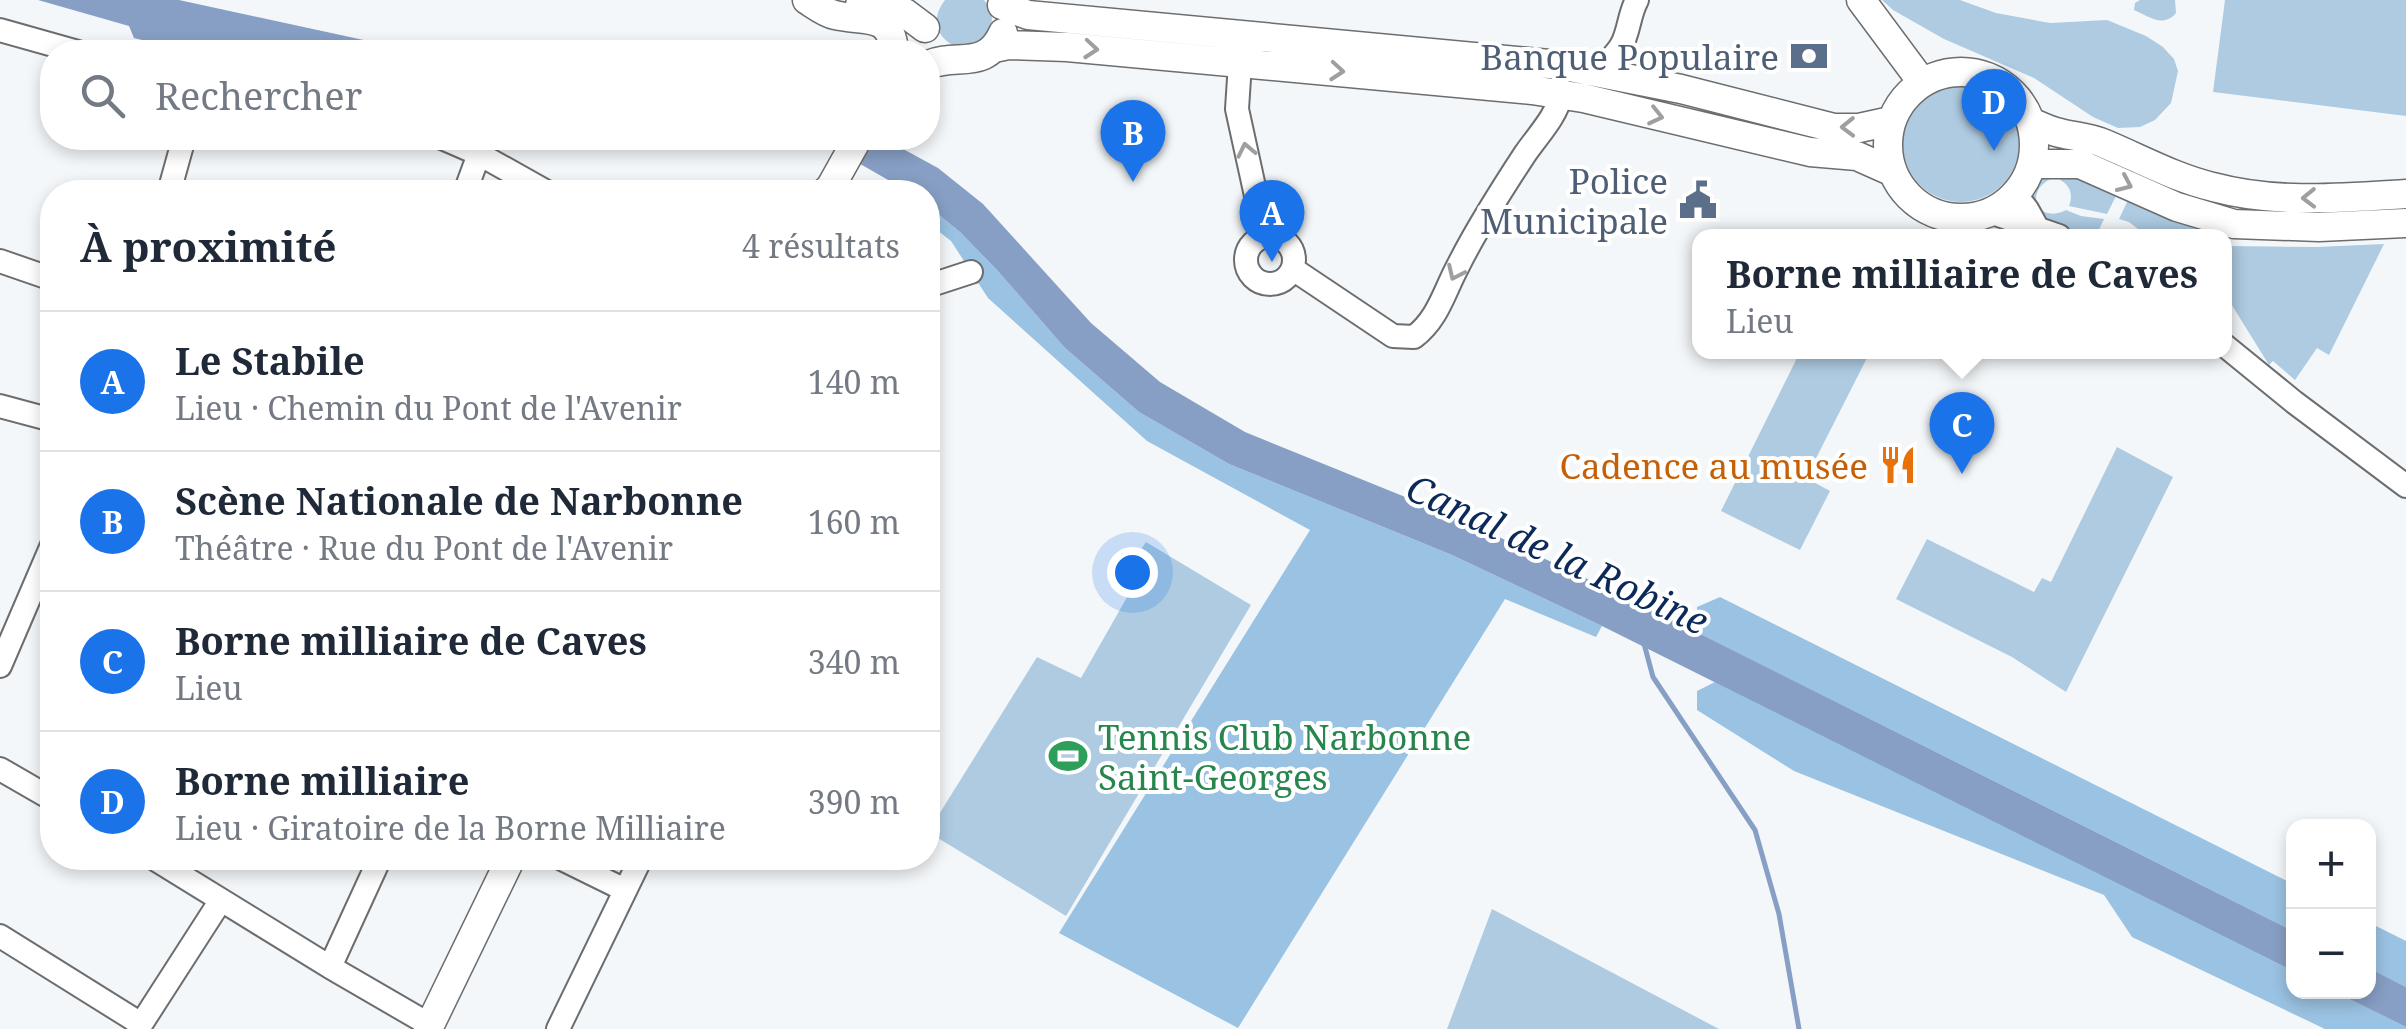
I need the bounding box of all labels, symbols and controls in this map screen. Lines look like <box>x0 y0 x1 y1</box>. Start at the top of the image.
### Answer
place label: Banque Populaire <box>1480 33 1779 80</box>
bank icon: Banque Populaire <box>1788 35 1830 77</box>
one-way arrow <box>1083 38 1099 60</box>
search box <box>40 40 940 150</box>
one-way arrow <box>1329 60 1345 81</box>
icon: search <box>75 68 130 123</box>
pin: D <box>1962 68 2026 151</box>
text: Rechercher <box>155 69 362 121</box>
pin: B <box>1100 100 1166 182</box>
one-way arrow <box>1647 104 1664 125</box>
one-way arrow <box>1840 116 1855 137</box>
one-way arrow <box>1237 142 1258 159</box>
place label: Police Municipale <box>1480 157 1668 244</box>
one-way arrow <box>2115 172 2133 192</box>
public building icon: Police Municipale <box>1677 179 1719 221</box>
pin: A <box>1240 180 1304 262</box>
one-way arrow <box>2300 187 2316 209</box>
text: À proximité <box>80 217 337 274</box>
text: 4 résultats <box>742 224 900 267</box>
popup <box>1692 229 2232 359</box>
text: Borne milliaire de Caves <box>1726 247 2198 299</box>
one-way arrow <box>1448 263 1468 281</box>
text: Lieu <box>1726 299 1794 342</box>
text: Le Stabile <box>175 334 365 386</box>
text: A <box>100 360 125 403</box>
text: 140 m <box>808 360 900 403</box>
text: Lieu · Chemin du Pont de l'Avenir <box>175 386 682 429</box>
pin: C <box>1930 392 1994 474</box>
place label: Cadence au musée <box>1559 442 1868 489</box>
restaurant icon: Cadence au musée <box>1877 444 1919 486</box>
water label: Canal de la Robine <box>1399 460 1718 646</box>
text: Scène Nationale de Narbonne <box>175 474 743 526</box>
text: B <box>102 500 123 543</box>
text: 160 m <box>808 500 900 543</box>
text: Théâtre · Rue du Pont de l'Avenir <box>175 526 673 569</box>
your location <box>1107 547 1158 598</box>
text: Borne milliaire de Caves <box>175 614 647 666</box>
text: C <box>102 640 123 683</box>
text: 340 m <box>808 640 900 683</box>
text: Lieu <box>175 666 243 709</box>
place label: Tennis Club Narbonne Saint-Georges <box>1098 713 1471 800</box>
sports icon: Tennis Club Narbonne Saint-Georges <box>1047 735 1089 777</box>
text: Borne milliaire <box>175 754 469 806</box>
text: D <box>100 780 125 823</box>
text: 390 m <box>808 780 900 823</box>
text: Lieu · Giratoire de la Borne Milliaire <box>175 806 726 849</box>
map controls <box>2286 819 2376 999</box>
button: + <box>2286 819 2376 909</box>
button: − <box>2286 909 2376 999</box>

